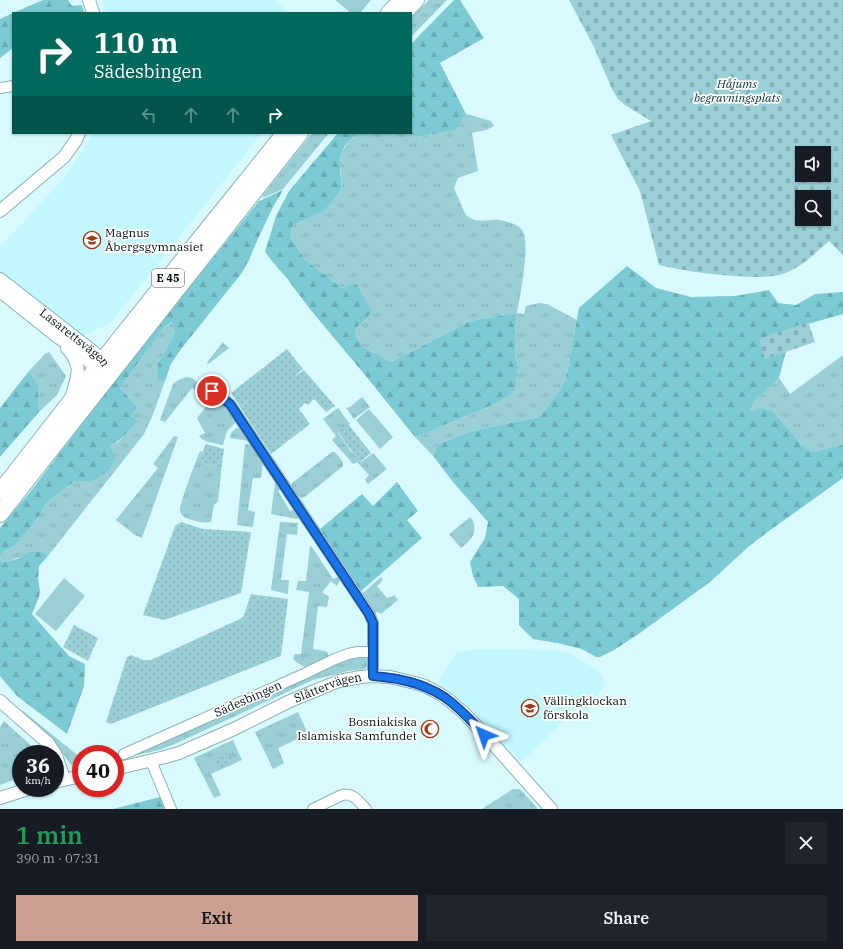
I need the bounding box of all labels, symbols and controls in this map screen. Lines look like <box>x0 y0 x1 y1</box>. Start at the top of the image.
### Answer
text: 110 m <box>94 24 178 61</box>
icon: right <box>28 28 80 80</box>
text: Sädesbingen <box>94 60 203 83</box>
park label: Håjums begravningsplats <box>694 76 781 105</box>
icon: left <box>138 104 160 126</box>
icon: ahead <box>180 104 202 126</box>
icon: ahead <box>222 104 244 126</box>
icon: right <box>264 104 286 126</box>
map controls <box>795 146 831 226</box>
button: sound <box>795 146 831 182</box>
button: search <box>795 190 831 226</box>
place label: Magnus Åbergsgymnasiet <box>105 225 204 254</box>
school or university icon: Magnus Åbergsgymnasiet <box>82 230 102 250</box>
road number: E 45 <box>152 269 184 287</box>
street label: Lasarettsvägen <box>37 305 113 370</box>
pin <box>195 374 229 408</box>
icon: arrive <box>201 380 223 402</box>
street label: Slåttervägen <box>292 669 363 706</box>
street label: Sädesbingen <box>212 677 284 720</box>
place label: Vällingklockan förskola <box>543 693 627 722</box>
school or university icon: Vällingklockan förskola <box>520 698 540 718</box>
place label: Bosniakiska Islamiska Samfundet <box>297 714 417 743</box>
position arrow <box>463 714 505 756</box>
mosque icon: Bosniakiska Islamiska Samfundet <box>420 719 440 739</box>
speed limit sign: 40 <box>72 745 124 797</box>
text: 36 <box>26 752 50 779</box>
text: km/h <box>25 774 51 787</box>
text: 1 min <box>16 819 83 851</box>
button: close <box>785 822 827 864</box>
text: 390 m · 07:31 <box>16 850 100 867</box>
button: Exit <box>16 895 418 941</box>
button: Share <box>426 895 827 941</box>

